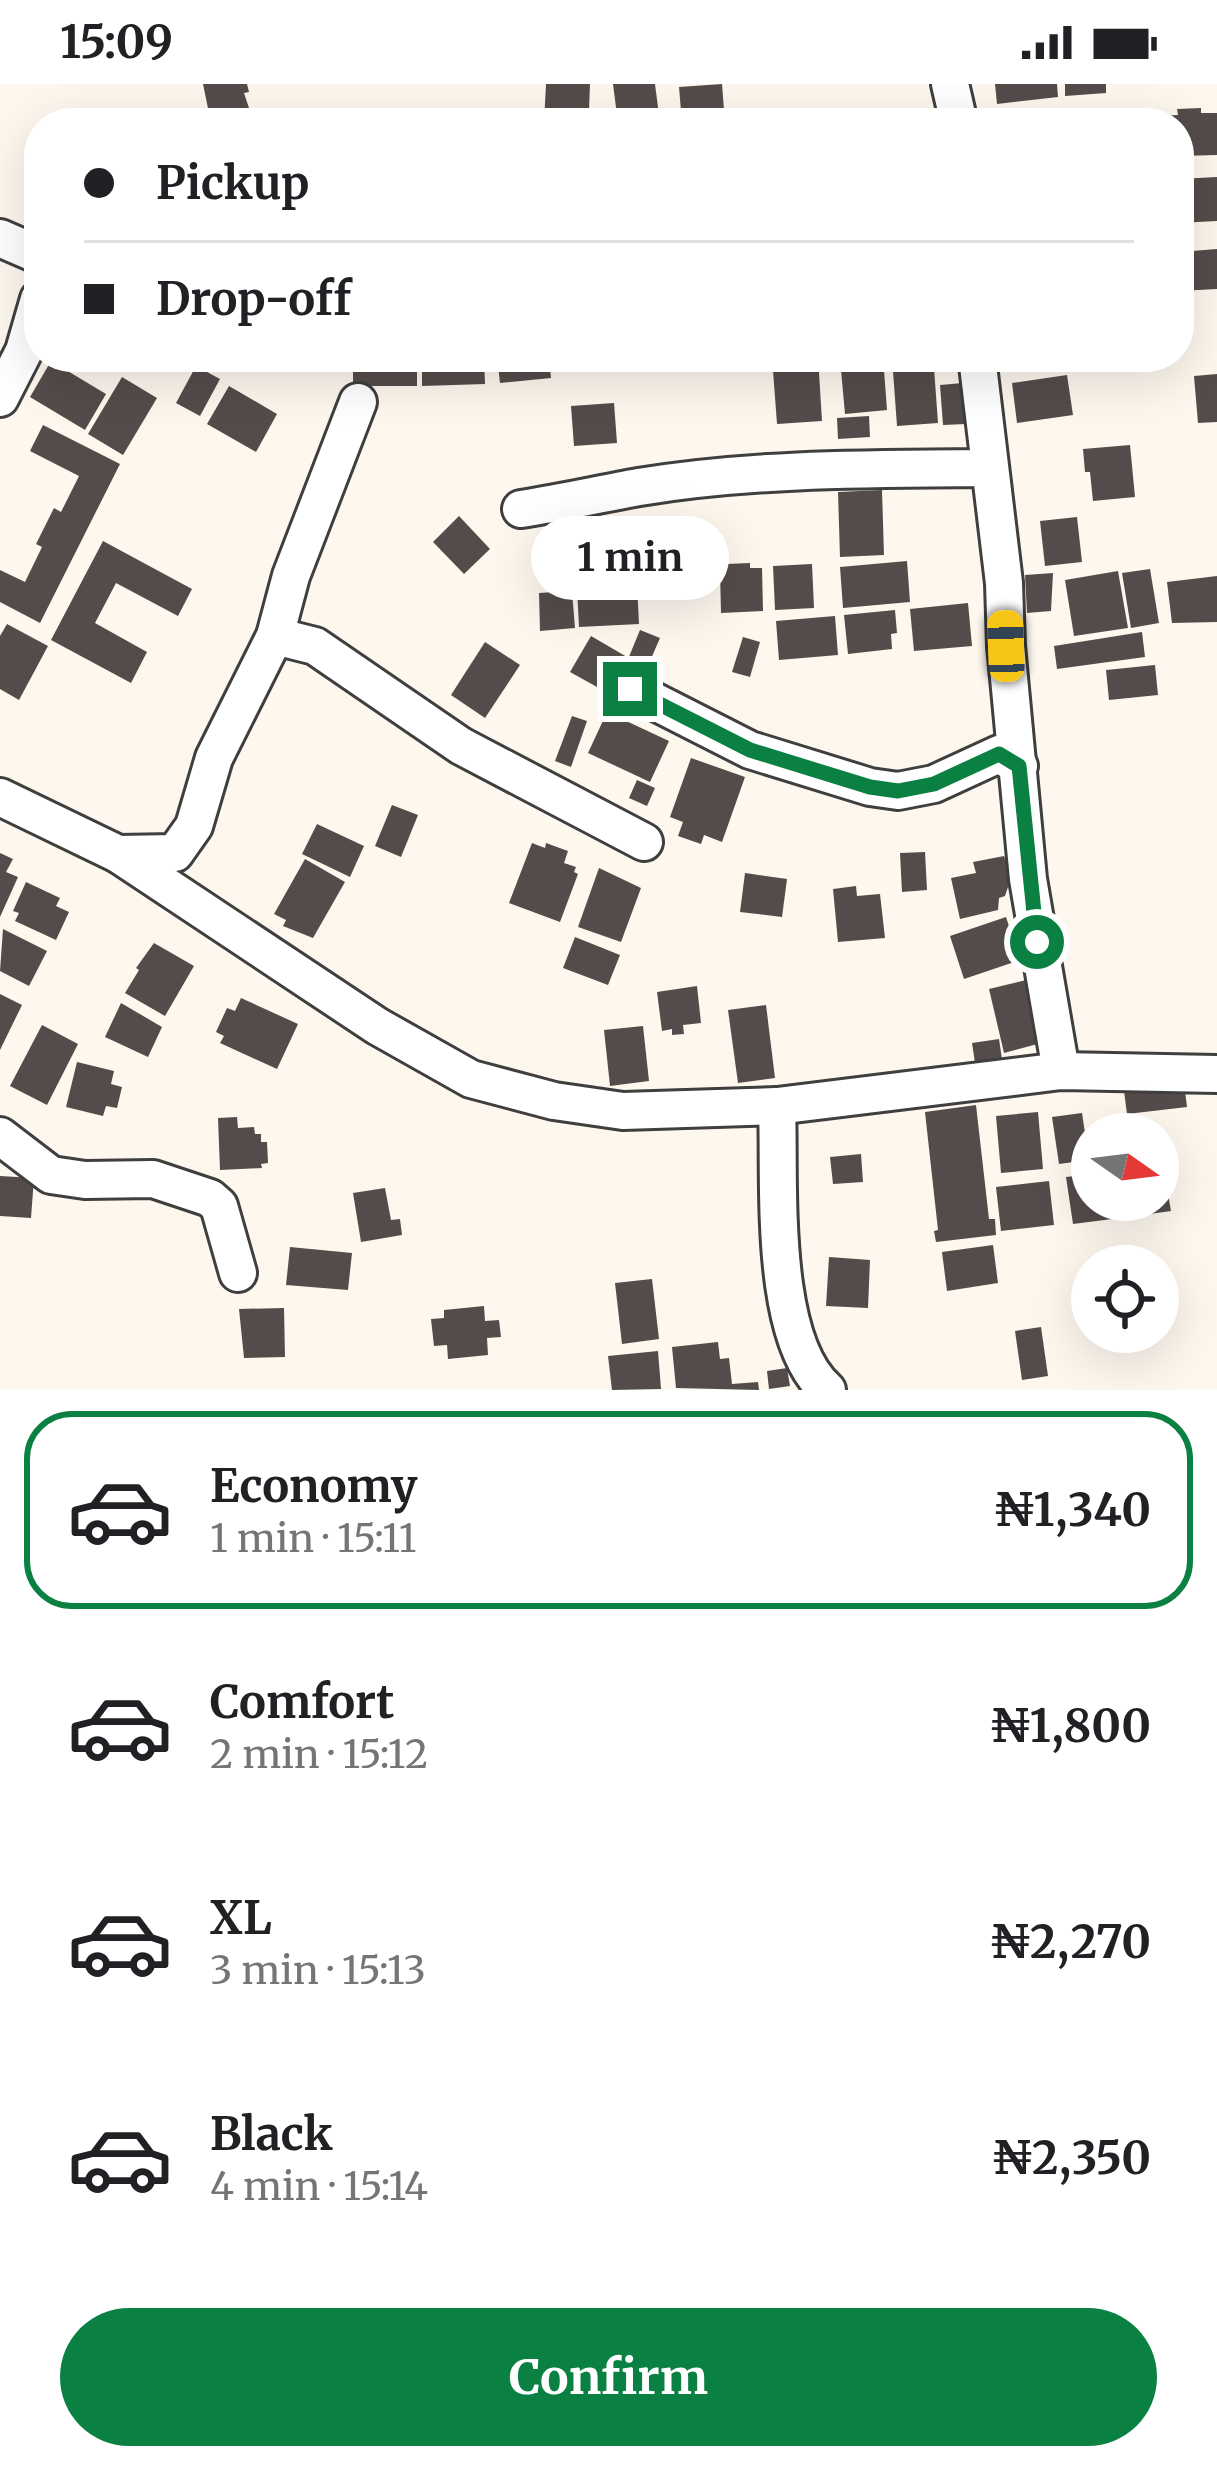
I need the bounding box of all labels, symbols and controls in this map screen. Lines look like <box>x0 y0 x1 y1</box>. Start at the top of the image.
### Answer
text: 15:09 <box>60 14 173 70</box>
text: Pickup <box>156 155 310 211</box>
text: Drop-off <box>156 271 351 327</box>
callout: 1 min <box>531 515 729 599</box>
text: 1 min <box>577 533 683 582</box>
car <box>987 609 1025 683</box>
route end <box>603 662 657 716</box>
route start <box>1010 915 1064 969</box>
north arrow <box>1071 1113 1179 1221</box>
map controls <box>1071 1113 1179 1353</box>
button: locate <box>1071 1245 1179 1353</box>
icon: car <box>66 1456 174 1564</box>
text: Economy <box>210 1458 418 1514</box>
text: ₦1,340 <box>993 1482 1151 1538</box>
text: 1 min · 15:11 <box>210 1514 416 1563</box>
icon: car <box>66 1672 174 1780</box>
text: Comfort <box>210 1674 394 1730</box>
text: ₦1,800 <box>989 1698 1151 1754</box>
text: 2 min · 15:12 <box>210 1730 428 1779</box>
icon: car <box>66 1888 174 1996</box>
text: XL <box>210 1890 272 1946</box>
text: ₦2,270 <box>989 1914 1151 1970</box>
text: 3 min · 15:13 <box>210 1946 426 1995</box>
icon: car <box>66 2104 174 2212</box>
text: Black <box>210 2106 333 2162</box>
text: ₦2,350 <box>991 2130 1151 2186</box>
text: 4 min · 15:14 <box>210 2162 428 2211</box>
button: Confirm <box>60 2308 1157 2446</box>

